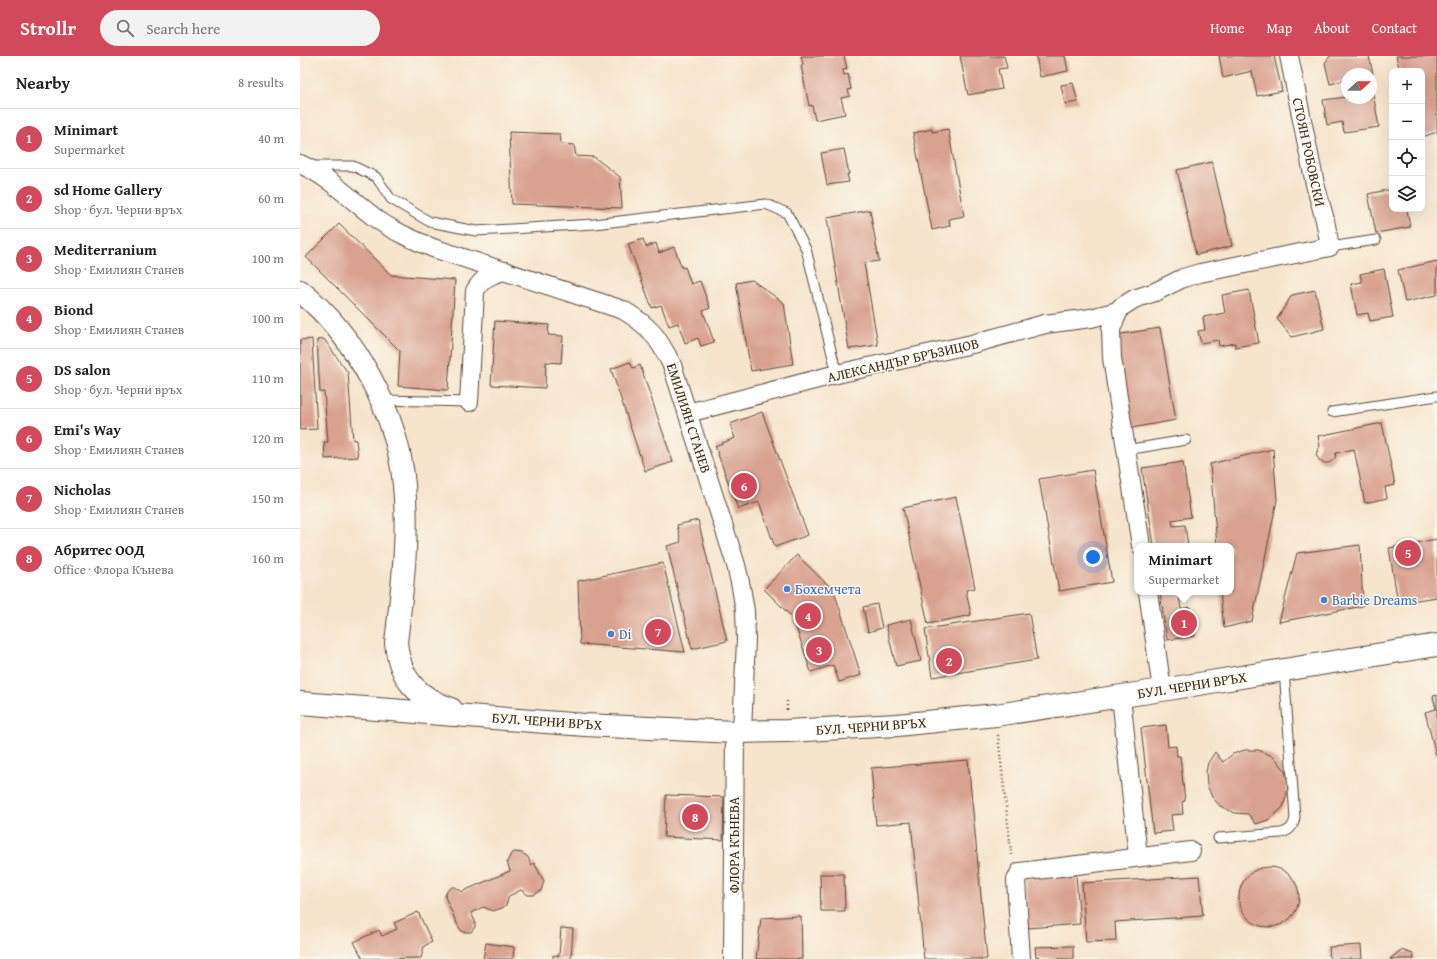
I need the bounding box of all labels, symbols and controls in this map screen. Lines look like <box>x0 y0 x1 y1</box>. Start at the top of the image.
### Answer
search box <box>100 10 380 46</box>
text: Strollr <box>20 14 76 42</box>
icon: search <box>114 17 136 39</box>
text: Search here <box>146 18 220 39</box>
text: Home <box>1210 18 1245 38</box>
text: Map <box>1267 18 1292 38</box>
text: About <box>1314 18 1350 38</box>
text: Contact <box>1372 18 1417 38</box>
north arrow <box>1341 68 1377 104</box>
map controls <box>1389 68 1425 212</box>
button: + <box>1389 68 1425 104</box>
text: Nearby <box>16 70 70 95</box>
text: 8 results <box>238 73 284 92</box>
street label: СТОЯН РОБОВСКИ <box>1288 96 1330 208</box>
button: − <box>1389 104 1425 140</box>
text: Minimart <box>54 119 118 140</box>
text: 1 <box>26 129 32 148</box>
text: 40 m <box>258 129 284 148</box>
text: Supermarket <box>54 140 125 159</box>
button: locate <box>1389 140 1425 176</box>
button: layers <box>1389 176 1425 212</box>
text: sd Home Gallery <box>54 179 162 200</box>
text: 2 <box>26 189 32 208</box>
text: 60 m <box>258 189 284 208</box>
text: Shop · бул. Черни връх <box>54 200 182 219</box>
text: Mediterranium <box>54 239 157 260</box>
text: 3 <box>26 249 32 268</box>
text: 100 m <box>252 249 284 268</box>
text: Shop · Емилиян Станев <box>54 260 184 279</box>
text: Biond <box>54 299 93 320</box>
text: 4 <box>26 309 32 328</box>
text: 100 m <box>252 309 284 328</box>
text: Shop · Емилиян Станев <box>54 320 184 339</box>
street label: АЛЕКСАНДЪР БРЪЗИЦОВ <box>825 333 981 387</box>
text: DS salon <box>54 359 111 380</box>
street label: ЕМИЛИЯН СТАНЕВ <box>662 360 716 476</box>
text: 5 <box>26 369 32 388</box>
text: 110 m <box>252 369 284 388</box>
text: Shop · бул. Черни връх <box>54 380 182 399</box>
text: Emi's Way <box>54 419 121 440</box>
text: 6 <box>26 429 32 448</box>
text: 120 m <box>252 429 284 448</box>
text: Shop · Емилиян Станев <box>54 440 184 459</box>
pin: 6 <box>731 471 757 501</box>
text: Nicholas <box>54 479 111 500</box>
text: 7 <box>26 489 32 508</box>
text: 150 m <box>252 489 284 508</box>
text: Shop · Емилиян Станев <box>54 500 184 519</box>
pin: 5 <box>1395 538 1421 568</box>
text: Абритес ООД <box>54 539 145 560</box>
popup <box>1134 543 1234 595</box>
your location <box>1083 547 1103 567</box>
text: 8 <box>26 549 32 568</box>
text: 160 m <box>252 549 284 568</box>
text: Minimart <box>1148 549 1213 570</box>
text: Office · Флора Кънева <box>54 560 174 579</box>
text: Supermarket <box>1148 570 1220 589</box>
place label: Бохемчета <box>795 579 862 599</box>
marker: Бохемчета <box>782 584 792 594</box>
place label: Barbie Dreams <box>1332 590 1417 610</box>
marker: Barbie Dreams <box>1319 595 1329 605</box>
pin: 4 <box>795 601 821 631</box>
pin: 1 <box>1171 608 1197 638</box>
pin: 7 <box>645 617 671 647</box>
place label: Di <box>619 624 632 644</box>
marker: Di <box>606 629 616 639</box>
pin: 3 <box>806 635 832 665</box>
pin: 2 <box>936 646 962 676</box>
street label: БУЛ. ЧЕРНИ ВРЪХ <box>1136 666 1249 704</box>
street label: БУЛ. ЧЕРНИ ВРЪХ <box>491 707 603 735</box>
street label: БУЛ. ЧЕРНИ ВРЪХ <box>815 712 927 740</box>
street label: ФЛОРА КЪНЕВА <box>724 796 744 893</box>
pin: 8 <box>682 802 708 832</box>

